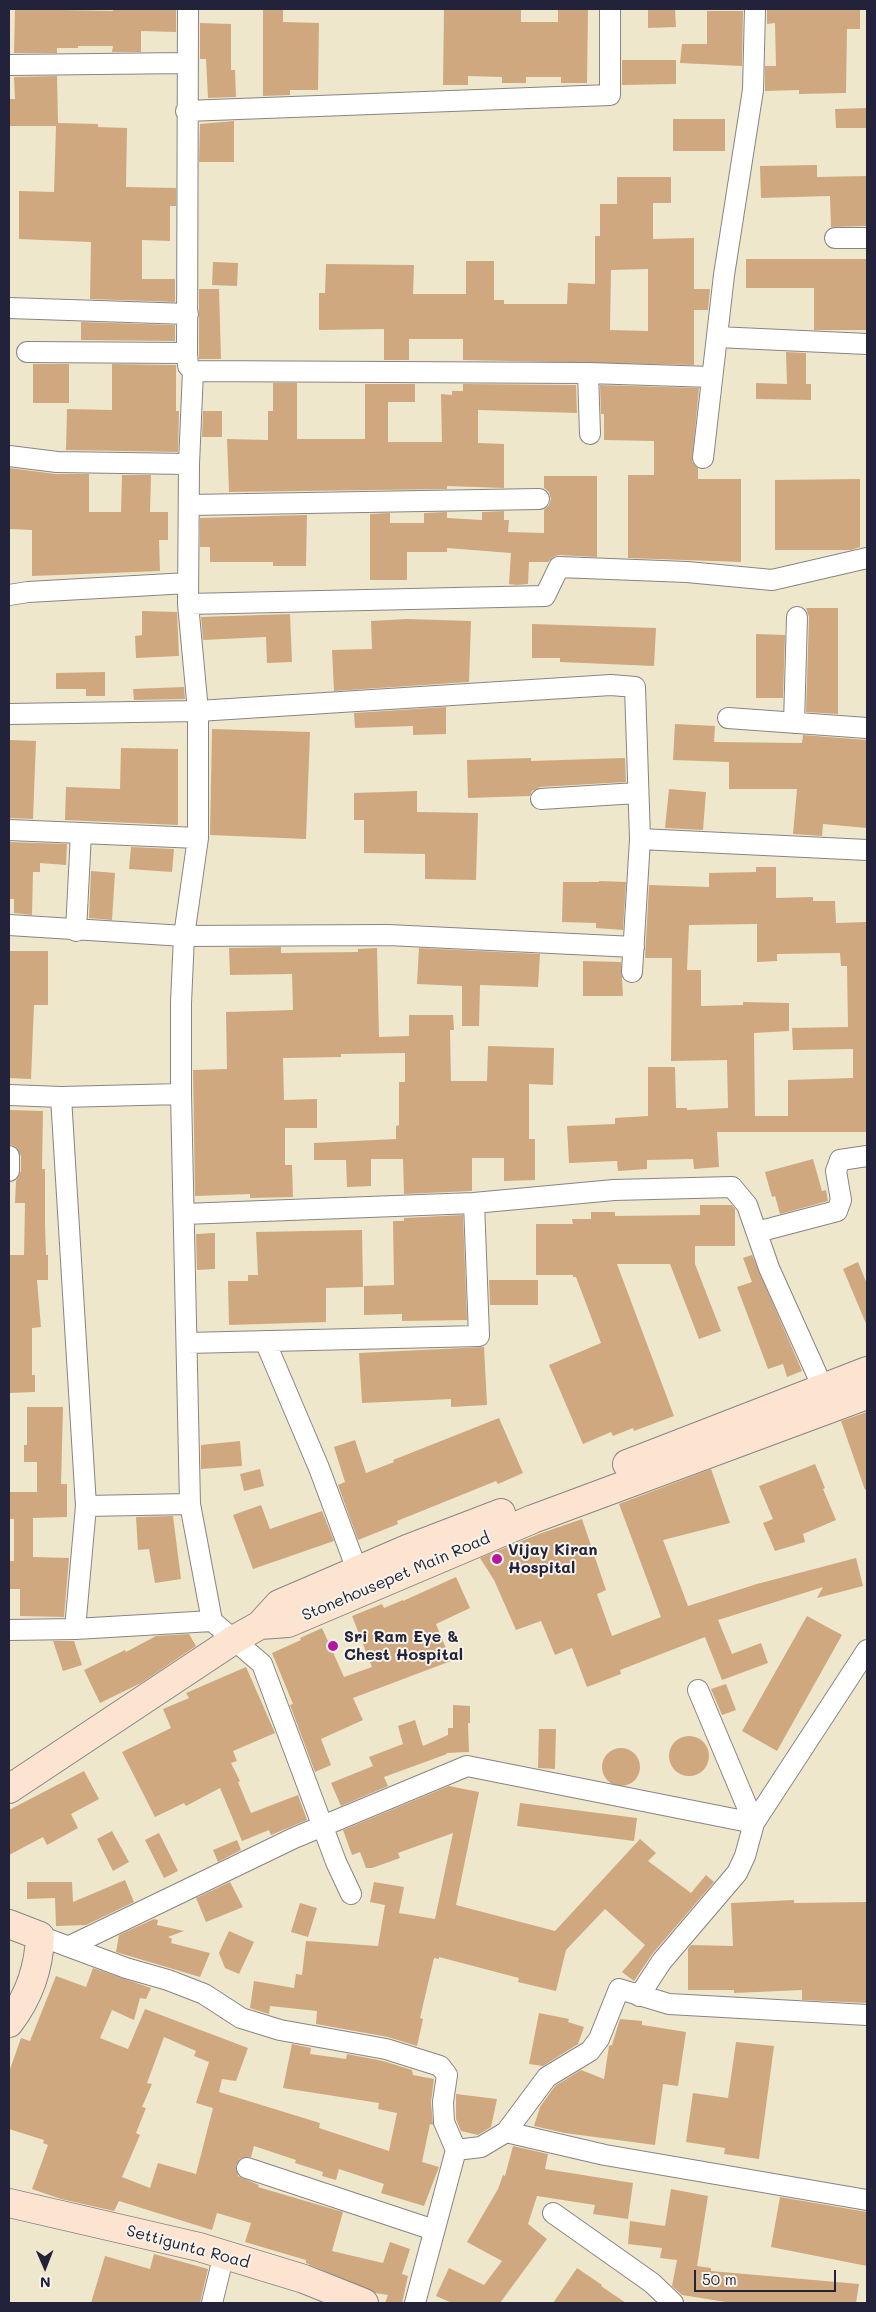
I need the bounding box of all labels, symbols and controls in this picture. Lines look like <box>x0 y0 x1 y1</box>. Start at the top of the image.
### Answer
street label: Stonehousepet Main Road <box>299 1529 493 1625</box>
place label: Vijay Kiran Hospital <box>508 1540 598 1578</box>
marker: Vijay Kiran Hospital <box>490 1552 504 1566</box>
place label: Sri Ram Eye & Chest Hospital <box>344 1627 463 1665</box>
marker: Sri Ram Eye & Chest Hospital <box>326 1639 340 1653</box>
street label: Settigunta Road <box>124 2221 252 2273</box>
north arrow <box>20 2242 70 2292</box>
scale bar <box>696 2260 838 2292</box>
text: 50 m <box>702 2269 737 2289</box>
text: N <box>40 2273 51 2292</box>

